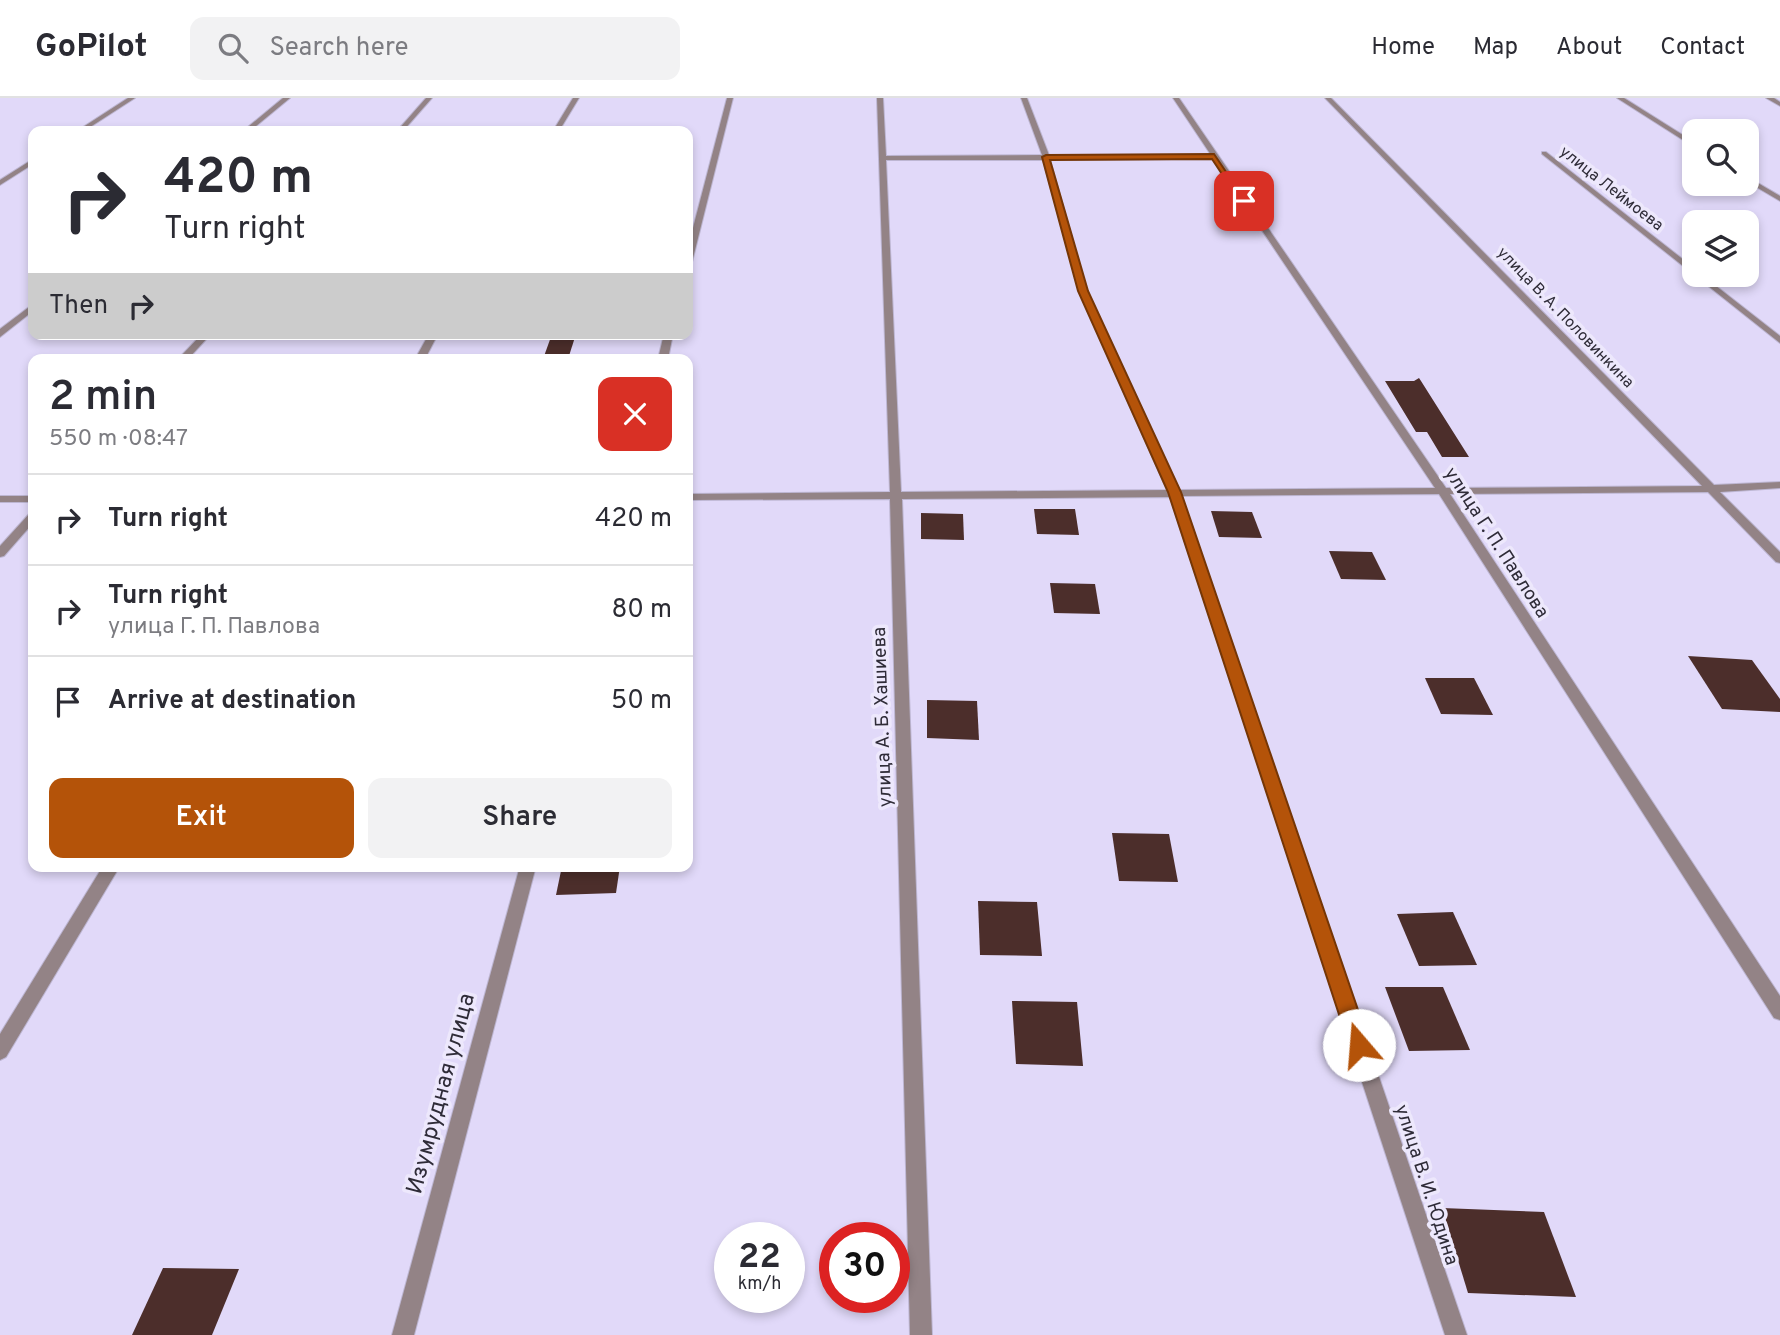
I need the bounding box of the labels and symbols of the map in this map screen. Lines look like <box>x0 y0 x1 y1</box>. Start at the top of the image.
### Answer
street label: улица Леймоева <box>1555 142 1667 236</box>
pin <box>1214 171 1274 231</box>
street label: улица В. А. Половинкина <box>1492 243 1638 393</box>
street label: улица Г. П. Павлова <box>1438 463 1554 623</box>
street label: улица А. Б. Хашиева <box>868 626 898 808</box>
street label: Изумрудная улица <box>401 990 483 1198</box>
position arrow <box>1322 1008 1396 1082</box>
street label: улица В. И. Юдина <box>1389 1102 1463 1268</box>
speed limit sign: 30 <box>819 1222 910 1313</box>

